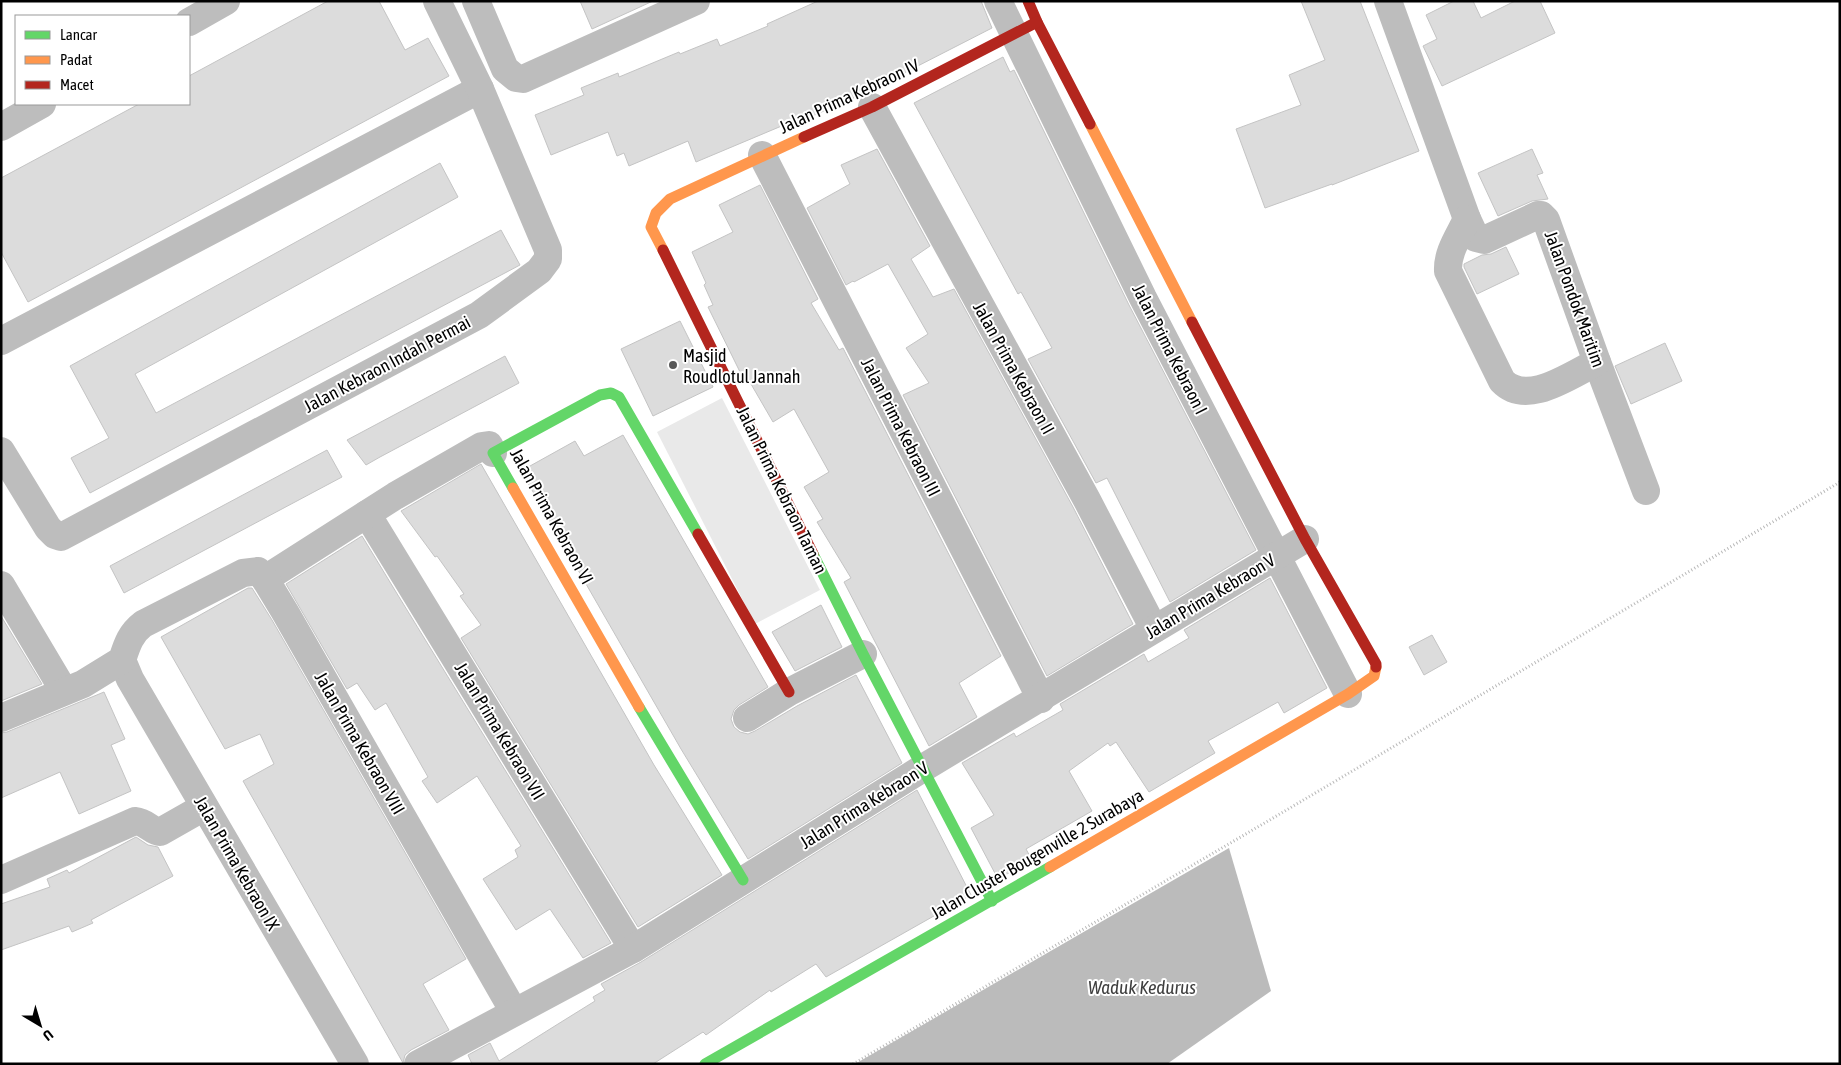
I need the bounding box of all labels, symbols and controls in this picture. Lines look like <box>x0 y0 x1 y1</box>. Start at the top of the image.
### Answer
legend <box>15 15 190 105</box>
text: Lancar <box>60 26 98 43</box>
text: Padat <box>60 51 92 68</box>
street label: Jalan Prima Kebraon IV <box>776 54 923 138</box>
text: Macet <box>60 76 94 93</box>
street label: Jalan Pondok Maritim <box>1541 228 1609 370</box>
street label: Jalan Prima Kebraon I <box>1128 280 1212 418</box>
street label: Jalan Prima Kebraon II <box>969 298 1059 438</box>
street label: Jalan Kebraon Indah Permai <box>300 311 474 417</box>
place label: Masjid Roudlotul Jannah <box>683 345 801 387</box>
street label: Jalan Prima Kebraon III <box>857 354 945 500</box>
marker: Masjid Roudlotul Jannah <box>667 359 679 371</box>
street label: Jalan Prima Kebraon Taman <box>732 403 832 577</box>
street label: Jalan Prima Kebraon VI <box>506 444 598 588</box>
street label: Jalan Prima Kebraon V <box>1141 549 1279 643</box>
street label: Jalan Prima Kebraon VII <box>451 658 549 804</box>
street label: Jalan Prima Kebraon VIII <box>311 668 409 818</box>
street label: Jalan Prima Kebraon V <box>796 757 932 853</box>
street label: Jalan Cluster Bougenville 2 Surabaya <box>927 784 1147 924</box>
street label: Jalan Prima Kebraon IX <box>190 792 284 935</box>
water label: Waduk Kedurus <box>1088 976 1196 998</box>
north arrow <box>15 1000 65 1050</box>
text: U <box>40 1026 56 1044</box>

